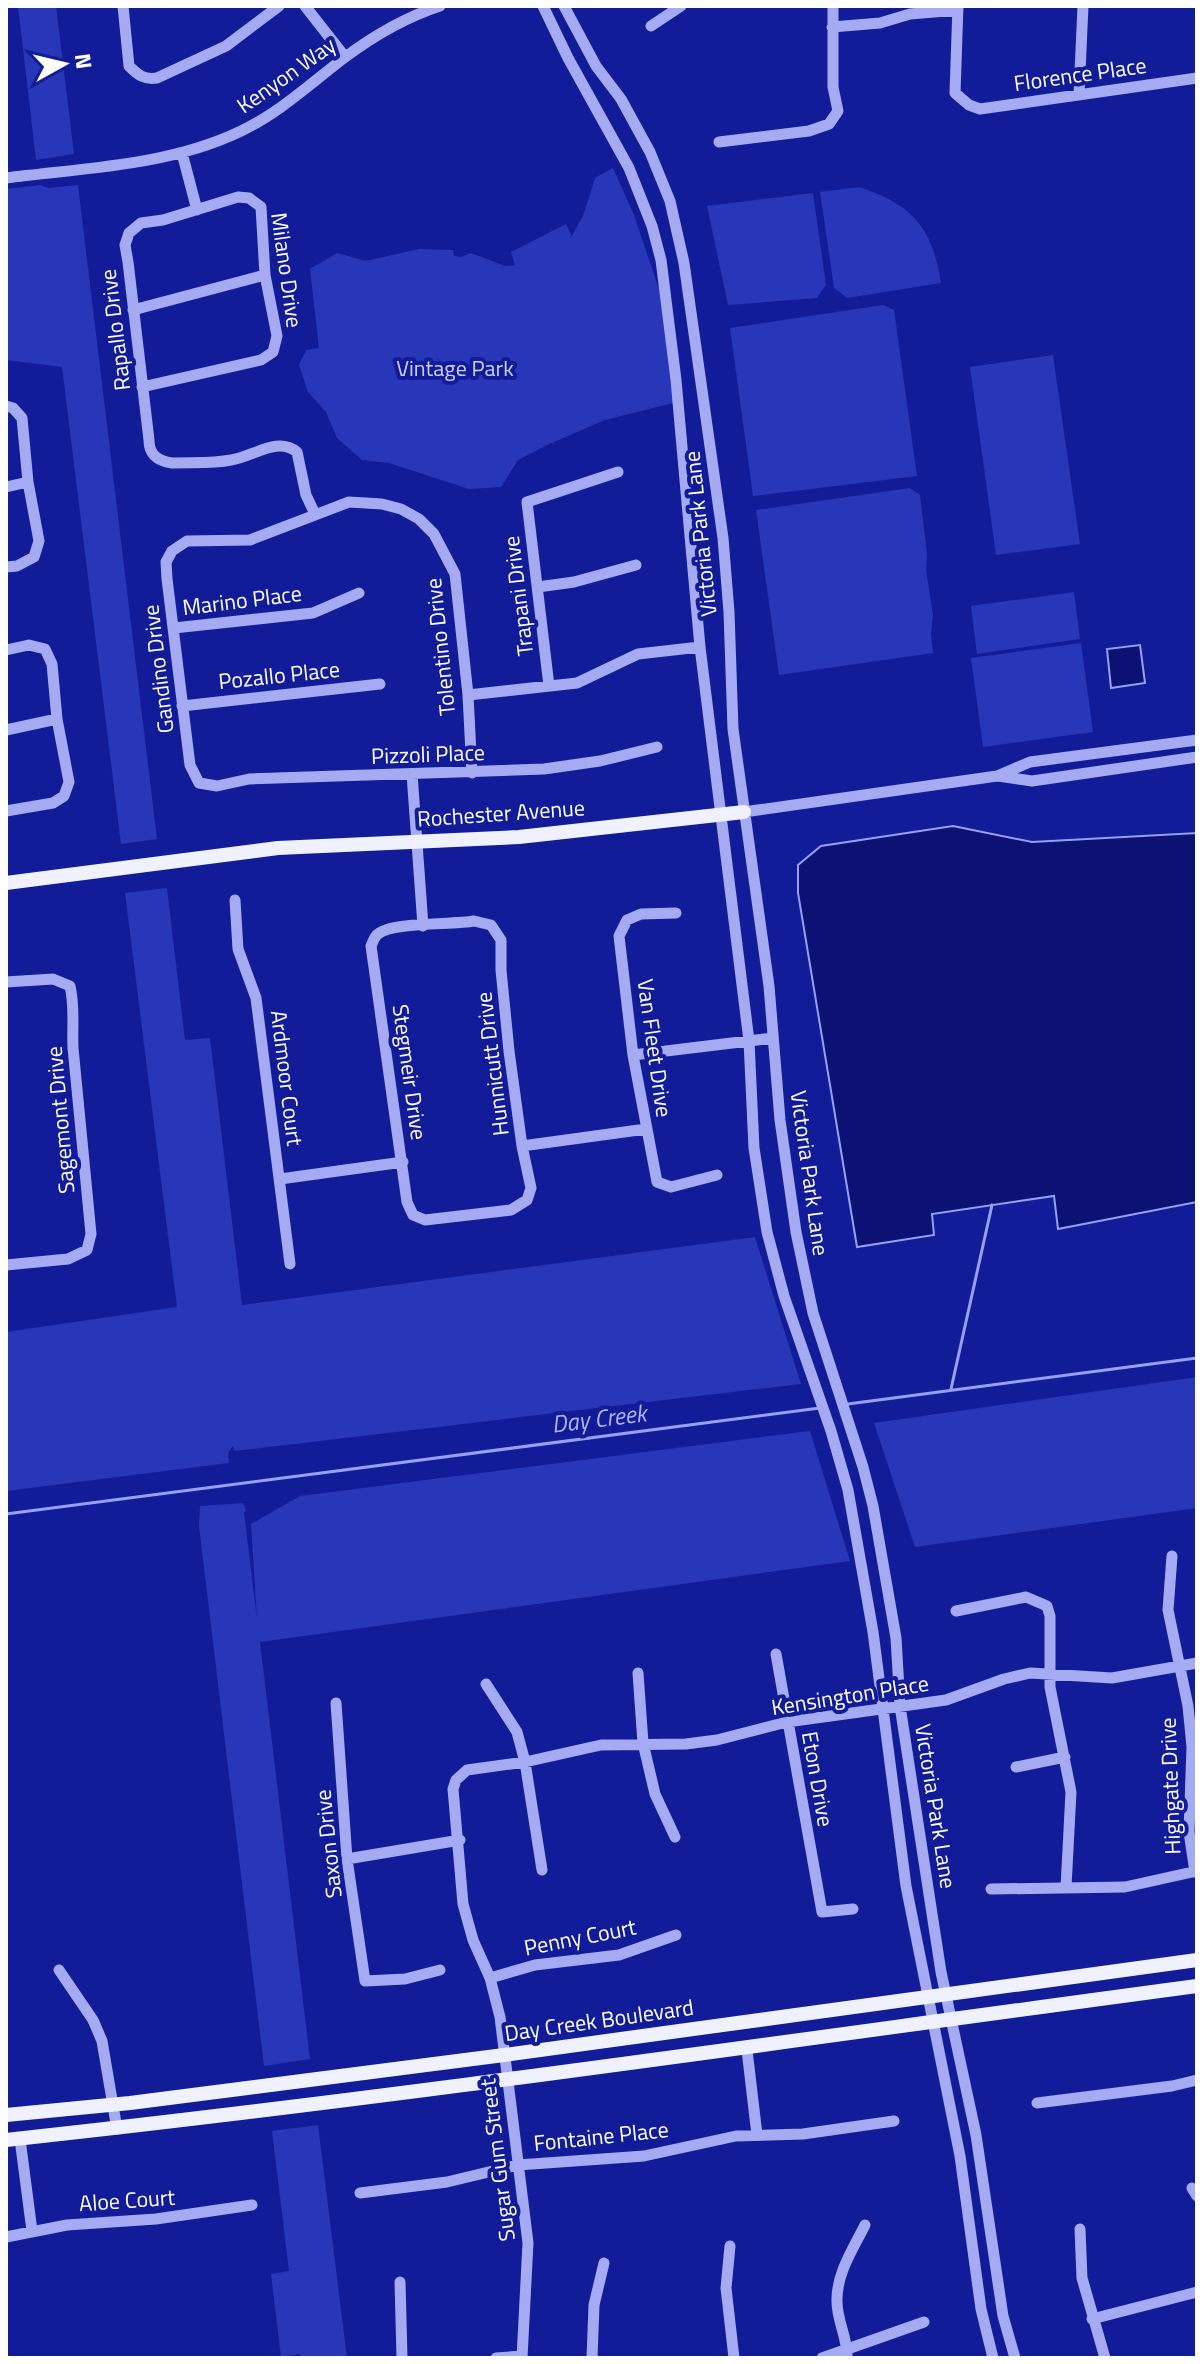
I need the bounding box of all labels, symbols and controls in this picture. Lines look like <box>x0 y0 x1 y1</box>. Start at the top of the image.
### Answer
north arrow <box>24 24 104 104</box>
street label: Kenyon Way <box>229 28 343 122</box>
street label: Florence Place <box>1011 48 1149 100</box>
text: N <box>66 51 102 71</box>
street label: Milano Drive <box>262 210 312 330</box>
street label: Rapallo Drive <box>91 267 139 393</box>
park label: Vintage Park <box>396 351 514 385</box>
street label: Victoria Park Lane <box>674 450 726 618</box>
street label: Trapani Drive <box>494 534 542 658</box>
street label: Marino Place <box>180 576 304 624</box>
street label: Tolentino Drive <box>416 577 464 717</box>
street label: Gandino Drive <box>133 603 183 735</box>
street label: Pozallo Place <box>217 652 341 698</box>
street label: Pizzoli Place <box>370 735 486 773</box>
street label: Rochester Avenue <box>416 790 586 836</box>
street label: Van Fleet Drive <box>628 977 682 1119</box>
street label: Hunnicutt Drive <box>466 990 518 1138</box>
street label: Stegmeir Drive <box>384 1002 436 1142</box>
street label: Ardmoor Court <box>262 1008 312 1148</box>
street label: Sagemont Drive <box>37 1045 83 1195</box>
street label: Victoria Park Lane <box>782 1088 838 1258</box>
water label: Day Creek <box>550 1394 651 1442</box>
street label: Kensington Place <box>769 1666 931 1724</box>
street label: Highgate Drive <box>1151 1717 1189 1855</box>
street label: Victoria Park Lane <box>906 1721 966 1891</box>
street label: Eton Drive <box>793 1729 843 1829</box>
street label: Saxon Drive <box>305 1788 351 1900</box>
street label: Penny Court <box>521 1909 639 1965</box>
street label: Day Creek Boulevard <box>502 1990 696 2050</box>
street label: Sugar Gum Street <box>470 2076 524 2243</box>
street label: Fontaine Place <box>532 2112 670 2160</box>
street label: Aloe Court <box>78 2180 176 2220</box>

